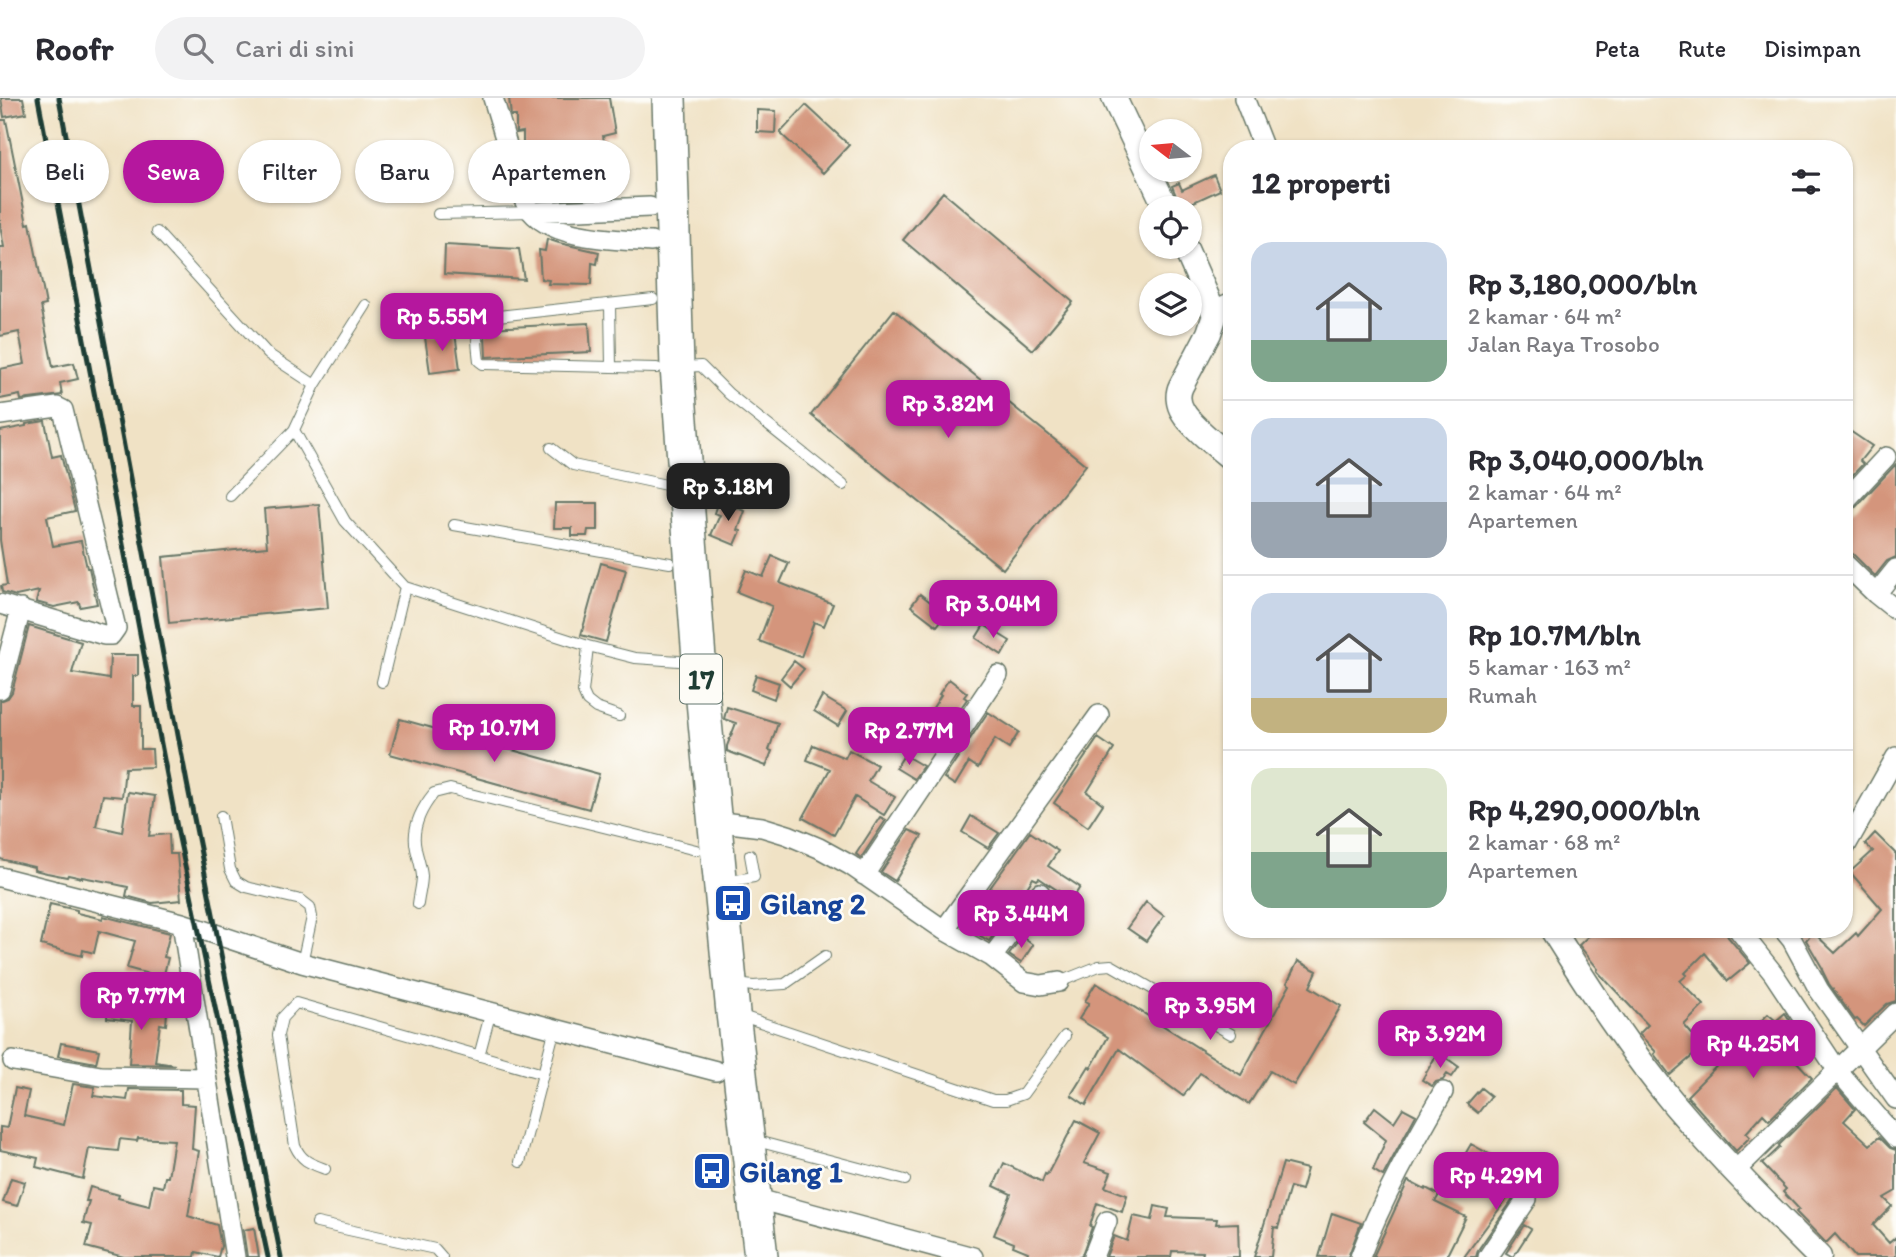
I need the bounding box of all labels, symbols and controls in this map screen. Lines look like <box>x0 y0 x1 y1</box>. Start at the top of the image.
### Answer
search box <box>155 17 645 80</box>
text: Roofr <box>35 29 113 68</box>
icon: search <box>179 29 217 67</box>
text: Cari di sini <box>235 32 355 64</box>
text: Peta <box>1595 34 1640 63</box>
text: Rute <box>1678 34 1726 63</box>
text: Disimpan <box>1764 34 1861 63</box>
north arrow <box>1139 119 1202 182</box>
map controls <box>1139 119 1202 336</box>
chip: Beli <box>21 140 109 203</box>
chip: Sewa <box>123 140 224 203</box>
chip: Filter <box>238 140 341 203</box>
chip: Baru <box>355 140 454 203</box>
chip: Apartemen <box>468 140 630 203</box>
icon: filters <box>1787 163 1825 201</box>
text: 12 properti <box>1251 164 1391 201</box>
button: locate <box>1139 196 1202 259</box>
text: Rp 3,180,000/bln <box>1468 265 1697 302</box>
icon: home <box>1307 270 1391 354</box>
button: layers <box>1139 273 1202 336</box>
pin: Rp 5.55M <box>370 294 514 353</box>
text: Rp 5.55M <box>396 302 488 330</box>
text: 2 kamar · 64 m² <box>1468 302 1622 330</box>
text: Jalan Raya Trosobo <box>1468 330 1660 358</box>
pin: Rp 3.82M <box>876 380 1020 440</box>
text: Rp 3.82M <box>902 389 994 417</box>
text: Rp 3,040,000/bln <box>1468 441 1703 478</box>
icon: home <box>1307 446 1391 530</box>
pin: Rp 3.18M <box>656 464 800 523</box>
text: Rp 3.18M <box>683 472 773 500</box>
text: 2 kamar · 64 m² <box>1468 478 1622 506</box>
text: Apartemen <box>1468 506 1578 534</box>
pin: Rp 3.04M <box>921 580 1065 640</box>
text: Rp 3.04M <box>945 589 1041 617</box>
text: Rp 10.7M/bln <box>1468 616 1641 653</box>
icon: home <box>1307 621 1391 705</box>
text: 5 kamar · 163 m² <box>1468 653 1631 681</box>
road number: 17 <box>680 654 722 704</box>
text: Rumah <box>1468 681 1537 709</box>
pin: Rp 10.7M <box>422 704 566 764</box>
pin: Rp 2.77M <box>837 708 981 767</box>
text: Rp 10.7M <box>448 713 540 741</box>
text: Rp 2.77M <box>864 716 954 744</box>
text: Rp 4,290,000/bln <box>1468 791 1700 828</box>
icon: home <box>1307 796 1391 880</box>
text: 2 kamar · 68 m² <box>1468 828 1620 856</box>
text: Apartemen <box>1468 856 1578 884</box>
bus stop icon: Gilang 2 <box>712 882 754 924</box>
place label: Gilang 2 <box>760 885 866 922</box>
pin: Rp 3.44M <box>949 890 1093 950</box>
text: Rp 3.44M <box>973 899 1069 927</box>
pin: Rp 7.77M <box>69 972 213 1032</box>
text: Rp 7.77M <box>96 981 186 1009</box>
pin: Rp 3.95M <box>1138 982 1282 1042</box>
text: Rp 3.95M <box>1164 991 1256 1019</box>
pin: Rp 3.92M <box>1368 1010 1512 1070</box>
text: Rp 3.92M <box>1394 1019 1486 1047</box>
pin: Rp 4.25M <box>1681 1020 1825 1080</box>
text: Rp 4.25M <box>1707 1029 1799 1057</box>
bus stop icon: Gilang 1 <box>691 1150 733 1192</box>
pin: Rp 4.29M <box>1424 1152 1568 1212</box>
place label: Gilang 1 <box>739 1153 843 1190</box>
text: Rp 4.29M <box>1450 1161 1542 1189</box>

